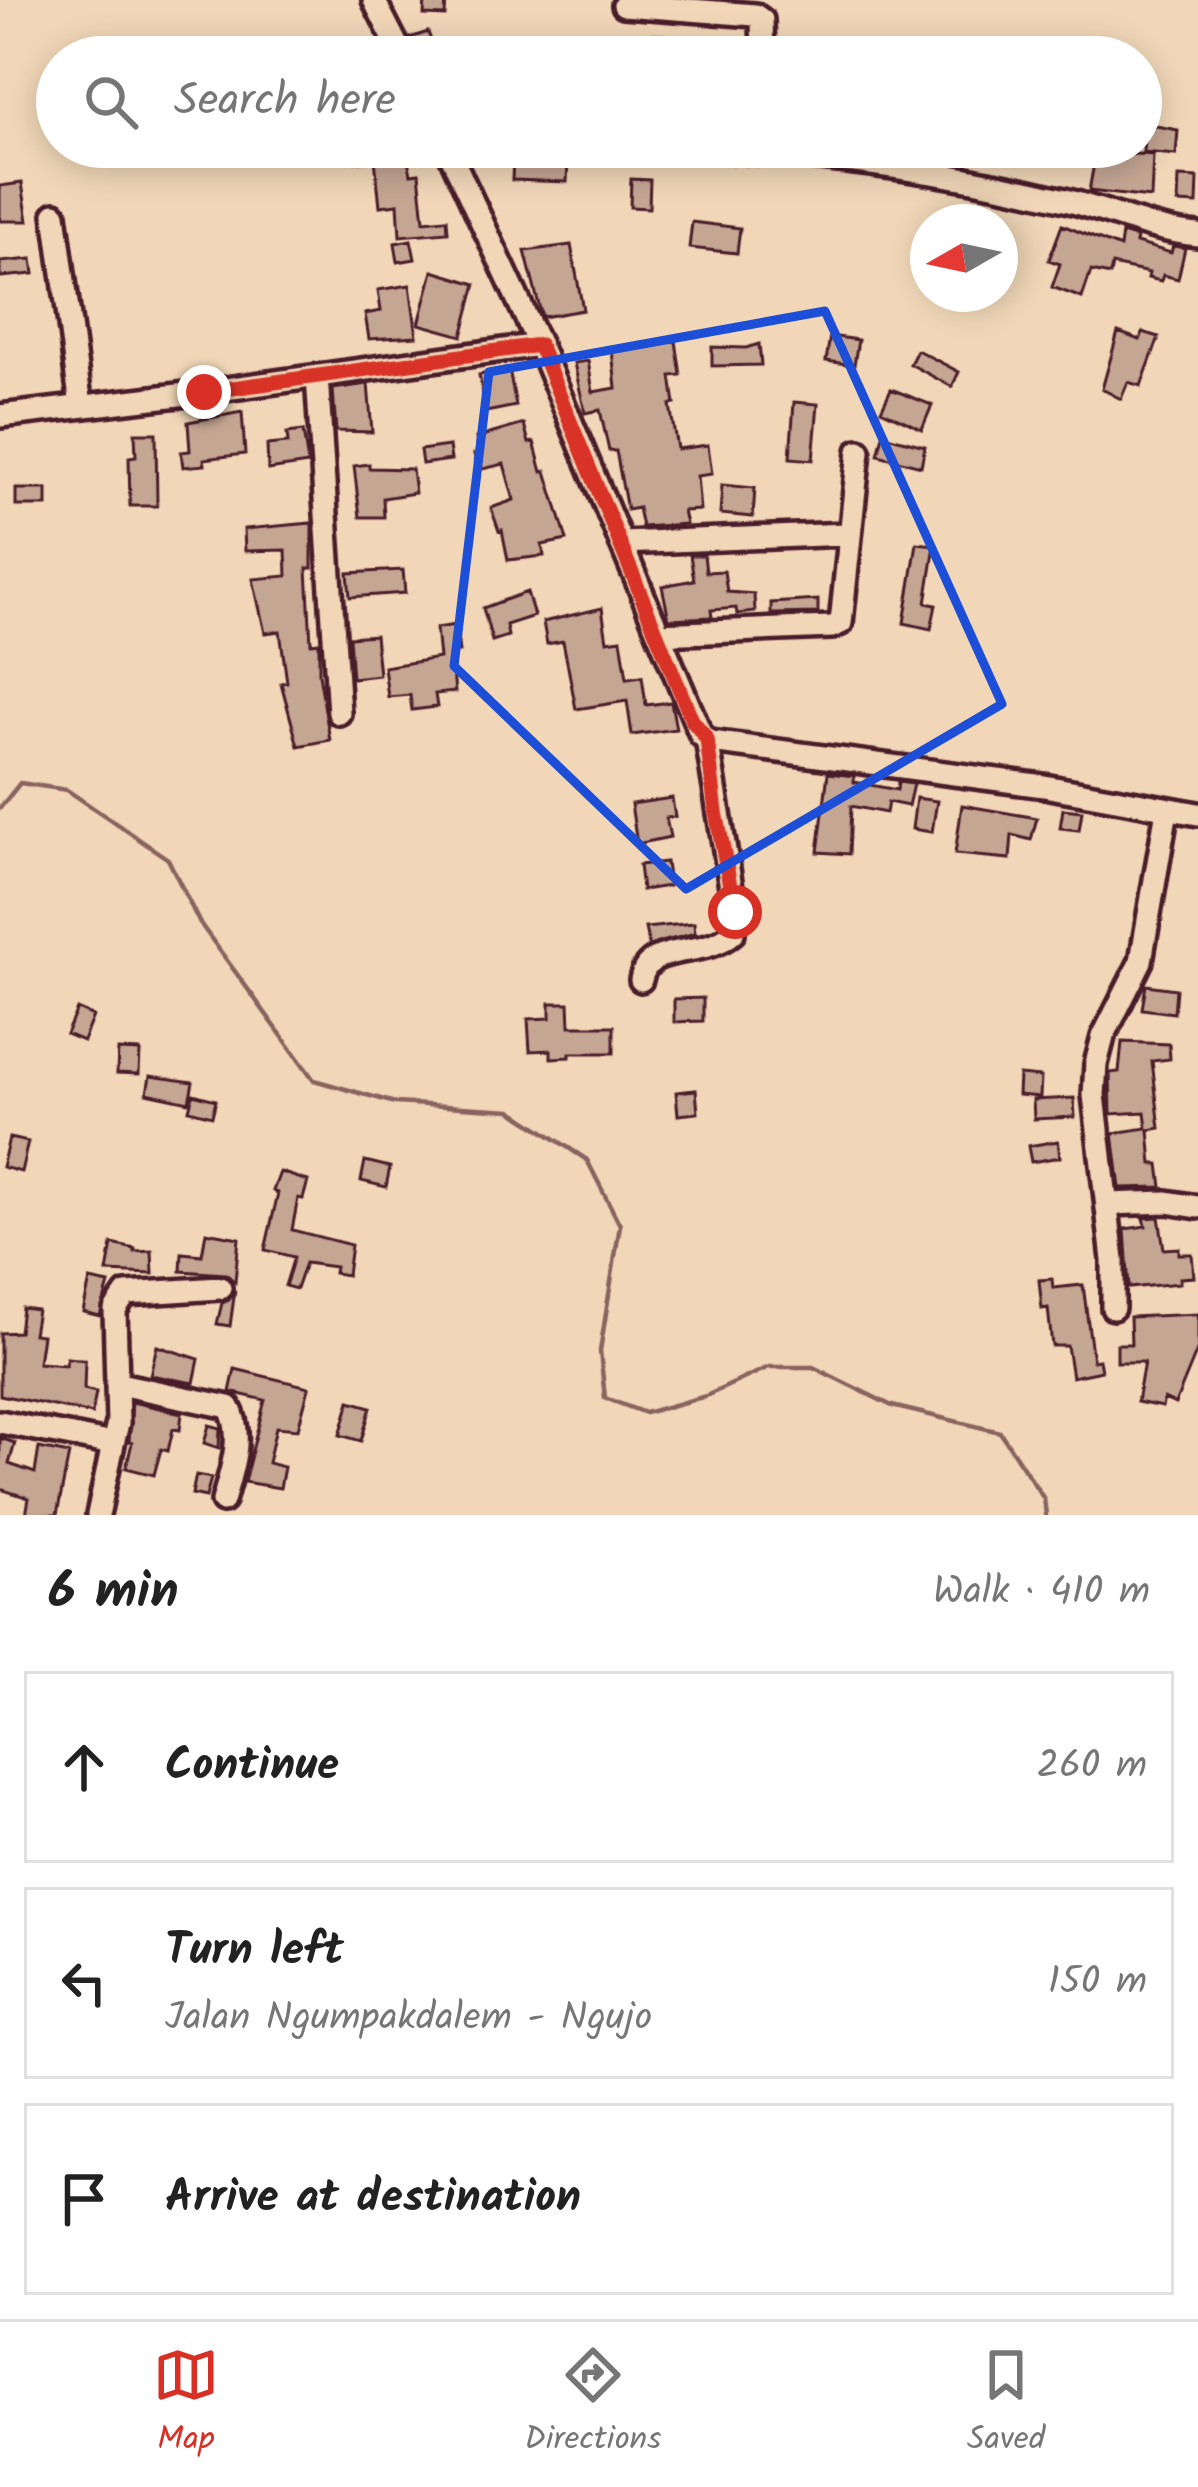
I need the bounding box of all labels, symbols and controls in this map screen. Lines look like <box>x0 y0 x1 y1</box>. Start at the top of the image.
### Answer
search box <box>36 36 1162 168</box>
text: Search here <box>174 66 396 138</box>
icon: search <box>78 69 144 135</box>
north arrow <box>910 204 1018 312</box>
route end <box>177 365 231 419</box>
route start <box>708 885 762 939</box>
text: 6 min <box>48 1553 179 1634</box>
text: Walk · 410 m <box>933 1562 1150 1624</box>
text: Continue <box>165 1731 339 1803</box>
icon: ahead <box>51 1734 117 1800</box>
text: 260 m <box>1036 1736 1147 1798</box>
text: Turn left <box>165 1916 344 1988</box>
icon: left <box>51 1950 117 2016</box>
text: 150 m <box>1048 1952 1147 2014</box>
text: Jalan Ngumpakdalem - Ngujo <box>165 1988 652 2050</box>
text: Arrive at destination <box>165 2163 581 2235</box>
icon: arrive <box>51 2166 117 2232</box>
tab: Map <box>153 2342 219 2467</box>
tab: Directions <box>524 2342 661 2467</box>
tab: Saved <box>967 2342 1045 2467</box>

